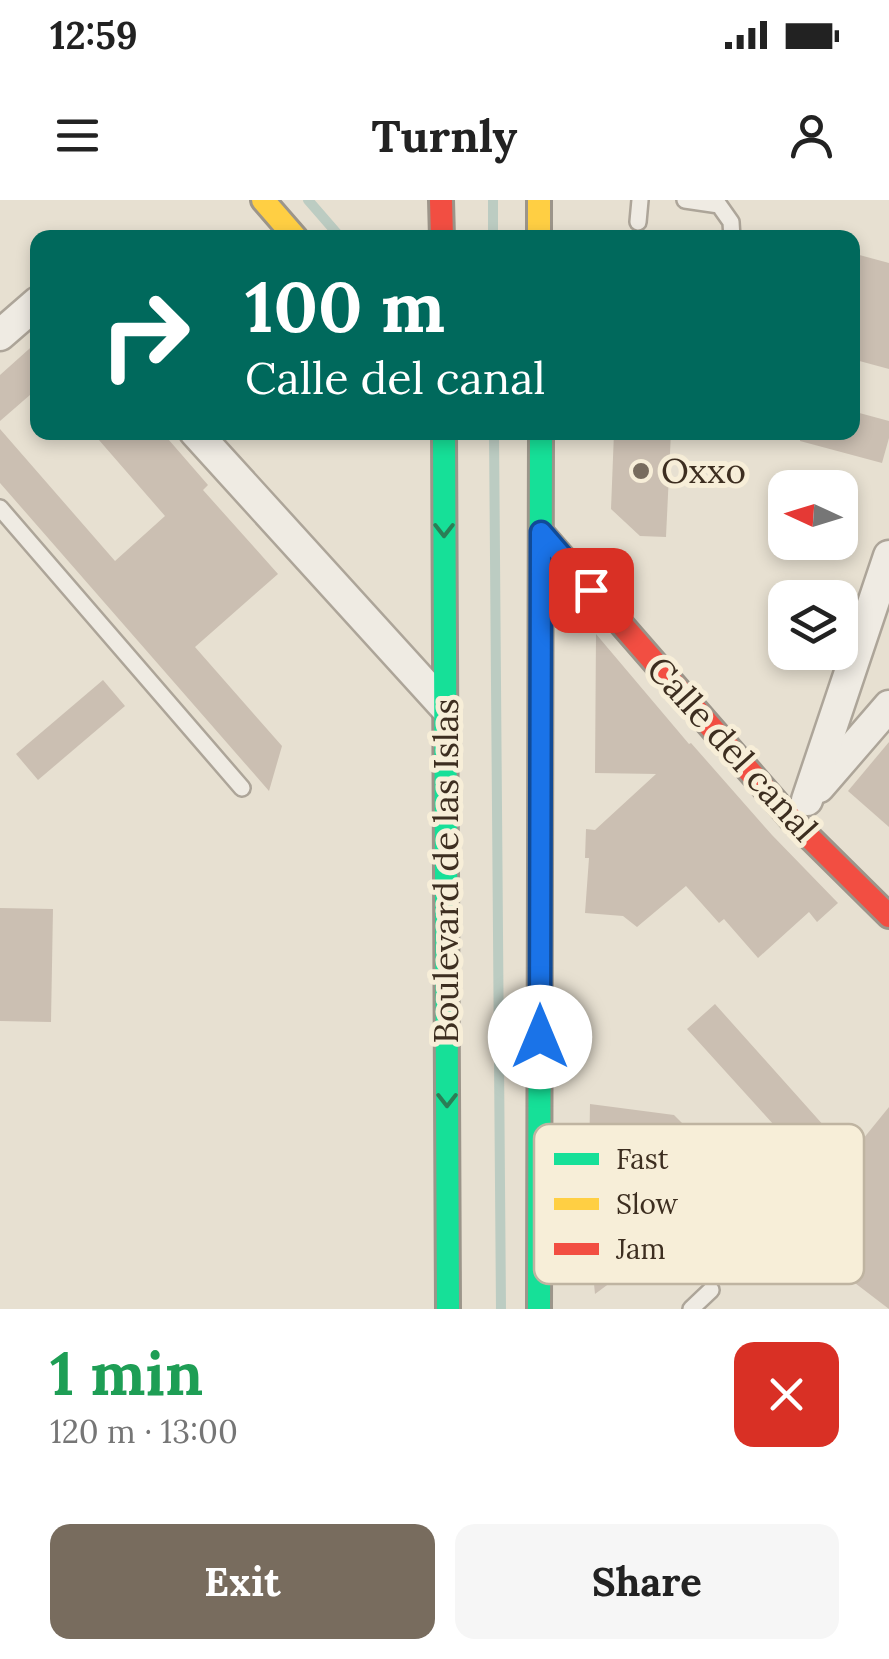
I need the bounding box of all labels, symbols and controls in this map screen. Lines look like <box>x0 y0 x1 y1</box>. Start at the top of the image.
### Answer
text: 12:59 <box>50 11 138 59</box>
text: Turnly <box>372 107 517 164</box>
icon: menu <box>50 108 105 163</box>
icon: person <box>784 108 839 163</box>
text: 100 m <box>245 262 445 351</box>
icon: right <box>80 270 210 400</box>
text: Calle del canal <box>245 349 546 406</box>
place label: Oxxo <box>661 448 746 493</box>
marker: Oxxo <box>630 460 652 482</box>
north arrow <box>768 470 858 560</box>
map controls <box>768 470 858 670</box>
one-way arrow <box>433 522 455 538</box>
pin <box>549 548 634 633</box>
icon: arrive <box>564 563 619 618</box>
button: layers <box>768 580 858 670</box>
street label: Calle del canal <box>637 647 827 851</box>
street label: Boulevard de las Islas <box>423 698 468 1044</box>
position arrow <box>488 985 592 1089</box>
one-way arrow <box>436 1092 458 1108</box>
legend <box>534 1124 864 1284</box>
text: Fast <box>616 1141 669 1177</box>
text: Slow <box>616 1186 679 1222</box>
text: Jam <box>615 1231 666 1267</box>
text: 1 min <box>50 1335 203 1411</box>
button: close <box>734 1342 839 1447</box>
text: 120 m · 13:00 <box>50 1411 238 1452</box>
button: Exit <box>50 1524 435 1639</box>
button: Share <box>455 1524 839 1639</box>

